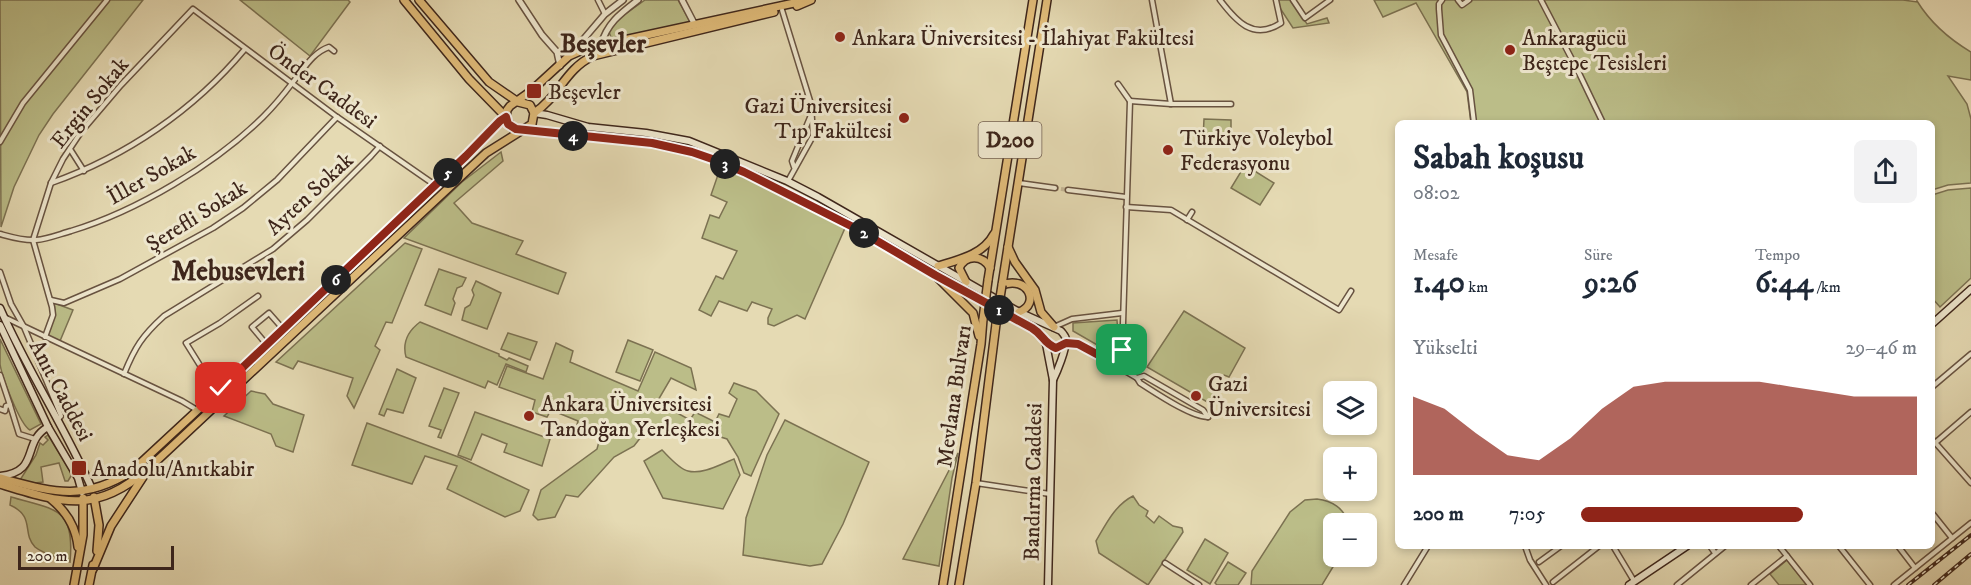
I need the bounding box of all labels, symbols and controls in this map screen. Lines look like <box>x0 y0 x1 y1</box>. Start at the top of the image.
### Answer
place label: Ankara Üniversitesi - İlahiyat Fakültesi <box>852 25 1194 52</box>
place label: Ankaragücü Beştepe Tesisleri <box>1522 25 1667 77</box>
district label: Beşevler <box>560 28 646 61</box>
marker: Ankara Üniversitesi - İlahiyat Fakültesi <box>833 30 847 44</box>
street label: Önder Caddesi <box>262 38 382 135</box>
marker: Ankaragücü Beştepe Tesisleri <box>1503 43 1517 57</box>
street label: Ergin Sokak <box>45 52 135 154</box>
place label: Beşevler <box>548 79 621 106</box>
marker: Beşevler <box>525 82 543 100</box>
place label: Gazi Üniversitesi Tıp Fakültesi <box>745 93 892 145</box>
marker: Gazi Üniversitesi Tıp Fakültesi <box>897 111 911 125</box>
pin: 4 <box>558 121 588 151</box>
road number: D200 <box>978 122 1042 158</box>
place label: Türkiye Voleybol Federasyonu <box>1180 125 1333 177</box>
text: 4 <box>568 126 578 146</box>
text: Sabah koşusu <box>1413 138 1584 179</box>
street label: İller Sokak <box>103 139 201 211</box>
button: share <box>1854 140 1917 203</box>
marker: Türkiye Voleybol Federasyonu <box>1161 143 1175 157</box>
street label: Ayten Sokak <box>261 147 359 241</box>
pin: 3 <box>710 149 740 179</box>
text: 3 <box>722 154 728 174</box>
pin: 5 <box>433 158 463 188</box>
text: 5 <box>444 163 452 183</box>
street label: Şerefli Sokak <box>141 175 252 258</box>
text: 08:02 <box>1413 181 1460 206</box>
pin: 2 <box>849 218 879 248</box>
text: 2 <box>860 223 868 243</box>
text: Mesafe <box>1413 245 1458 265</box>
text: Süre <box>1584 245 1613 265</box>
text: Tempo <box>1755 245 1800 265</box>
district label: Mebusevleri <box>171 254 305 289</box>
pin: 6 <box>321 265 351 295</box>
text: 1.40 <box>1413 265 1465 302</box>
text: 9:26 <box>1584 265 1637 302</box>
text: 6:44 <box>1755 265 1813 302</box>
text: 6 <box>332 270 340 290</box>
text: km <box>1465 277 1488 297</box>
text: /km <box>1813 277 1841 297</box>
pin: 1 <box>984 295 1014 325</box>
text: 1 <box>996 300 1002 320</box>
street label: Mevlana Bulvarı <box>931 323 978 469</box>
pin <box>1096 324 1147 375</box>
icon: arrive <box>1105 333 1138 366</box>
street label: Anıt Caddesi <box>23 335 99 446</box>
text: Yükselti <box>1413 336 1478 361</box>
text: 29–46 m <box>1845 336 1917 361</box>
pin <box>195 362 246 413</box>
icon: check <box>204 371 237 404</box>
place label: Gazi Üniversitesi <box>1208 371 1311 423</box>
map controls <box>1323 381 1377 567</box>
button: layers <box>1323 381 1377 435</box>
marker: Gazi Üniversitesi <box>1189 389 1203 403</box>
place label: Ankara Üniversitesi Tandoğan Yerleşkesi <box>541 391 720 443</box>
street label: Bandırma Caddesi <box>1019 403 1048 561</box>
marker: Ankara Üniversitesi Tandoğan Yerleşkesi <box>522 409 536 423</box>
button: + <box>1323 447 1377 501</box>
place label: Anadolu/Anıtkabir <box>92 456 255 483</box>
marker: Anadolu/Anıtkabir <box>70 459 88 477</box>
text: 200 m <box>1413 502 1464 527</box>
text: 7:05 <box>1509 502 1545 527</box>
button: − <box>1323 513 1377 567</box>
scale bar <box>18 543 174 570</box>
text: 200 m <box>27 546 68 566</box>

